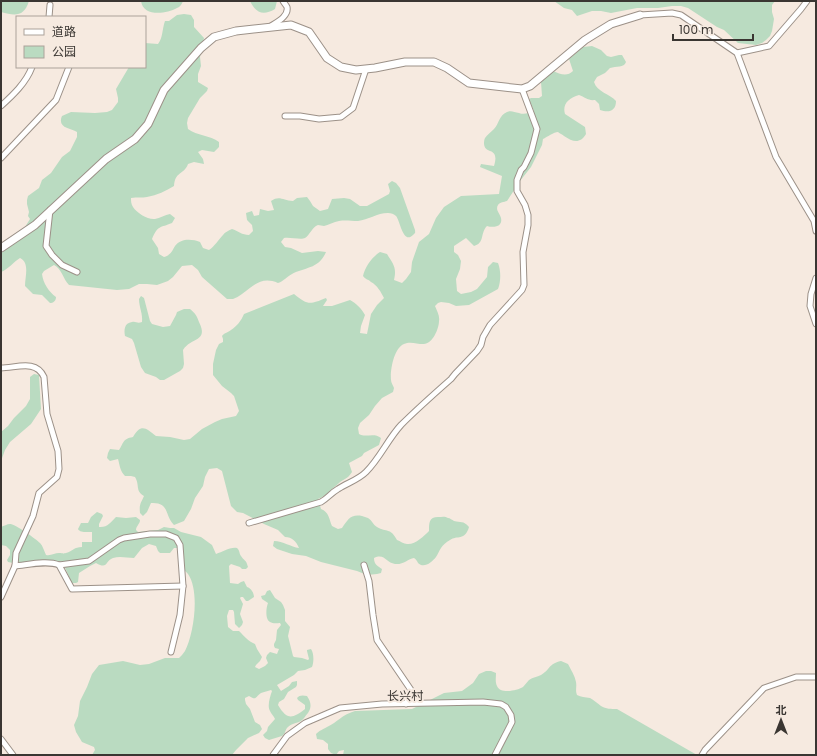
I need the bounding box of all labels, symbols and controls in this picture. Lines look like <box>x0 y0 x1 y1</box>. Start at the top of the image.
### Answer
legend <box>16 16 146 68</box>
scale bar <box>673 16 753 42</box>
text: 100 m <box>679 21 713 38</box>
text: 道路 <box>52 23 76 40</box>
text: 公园 <box>52 43 76 60</box>
district label: 长兴村 <box>387 687 424 704</box>
north arrow <box>761 700 801 740</box>
text: 北 <box>776 702 787 718</box>

